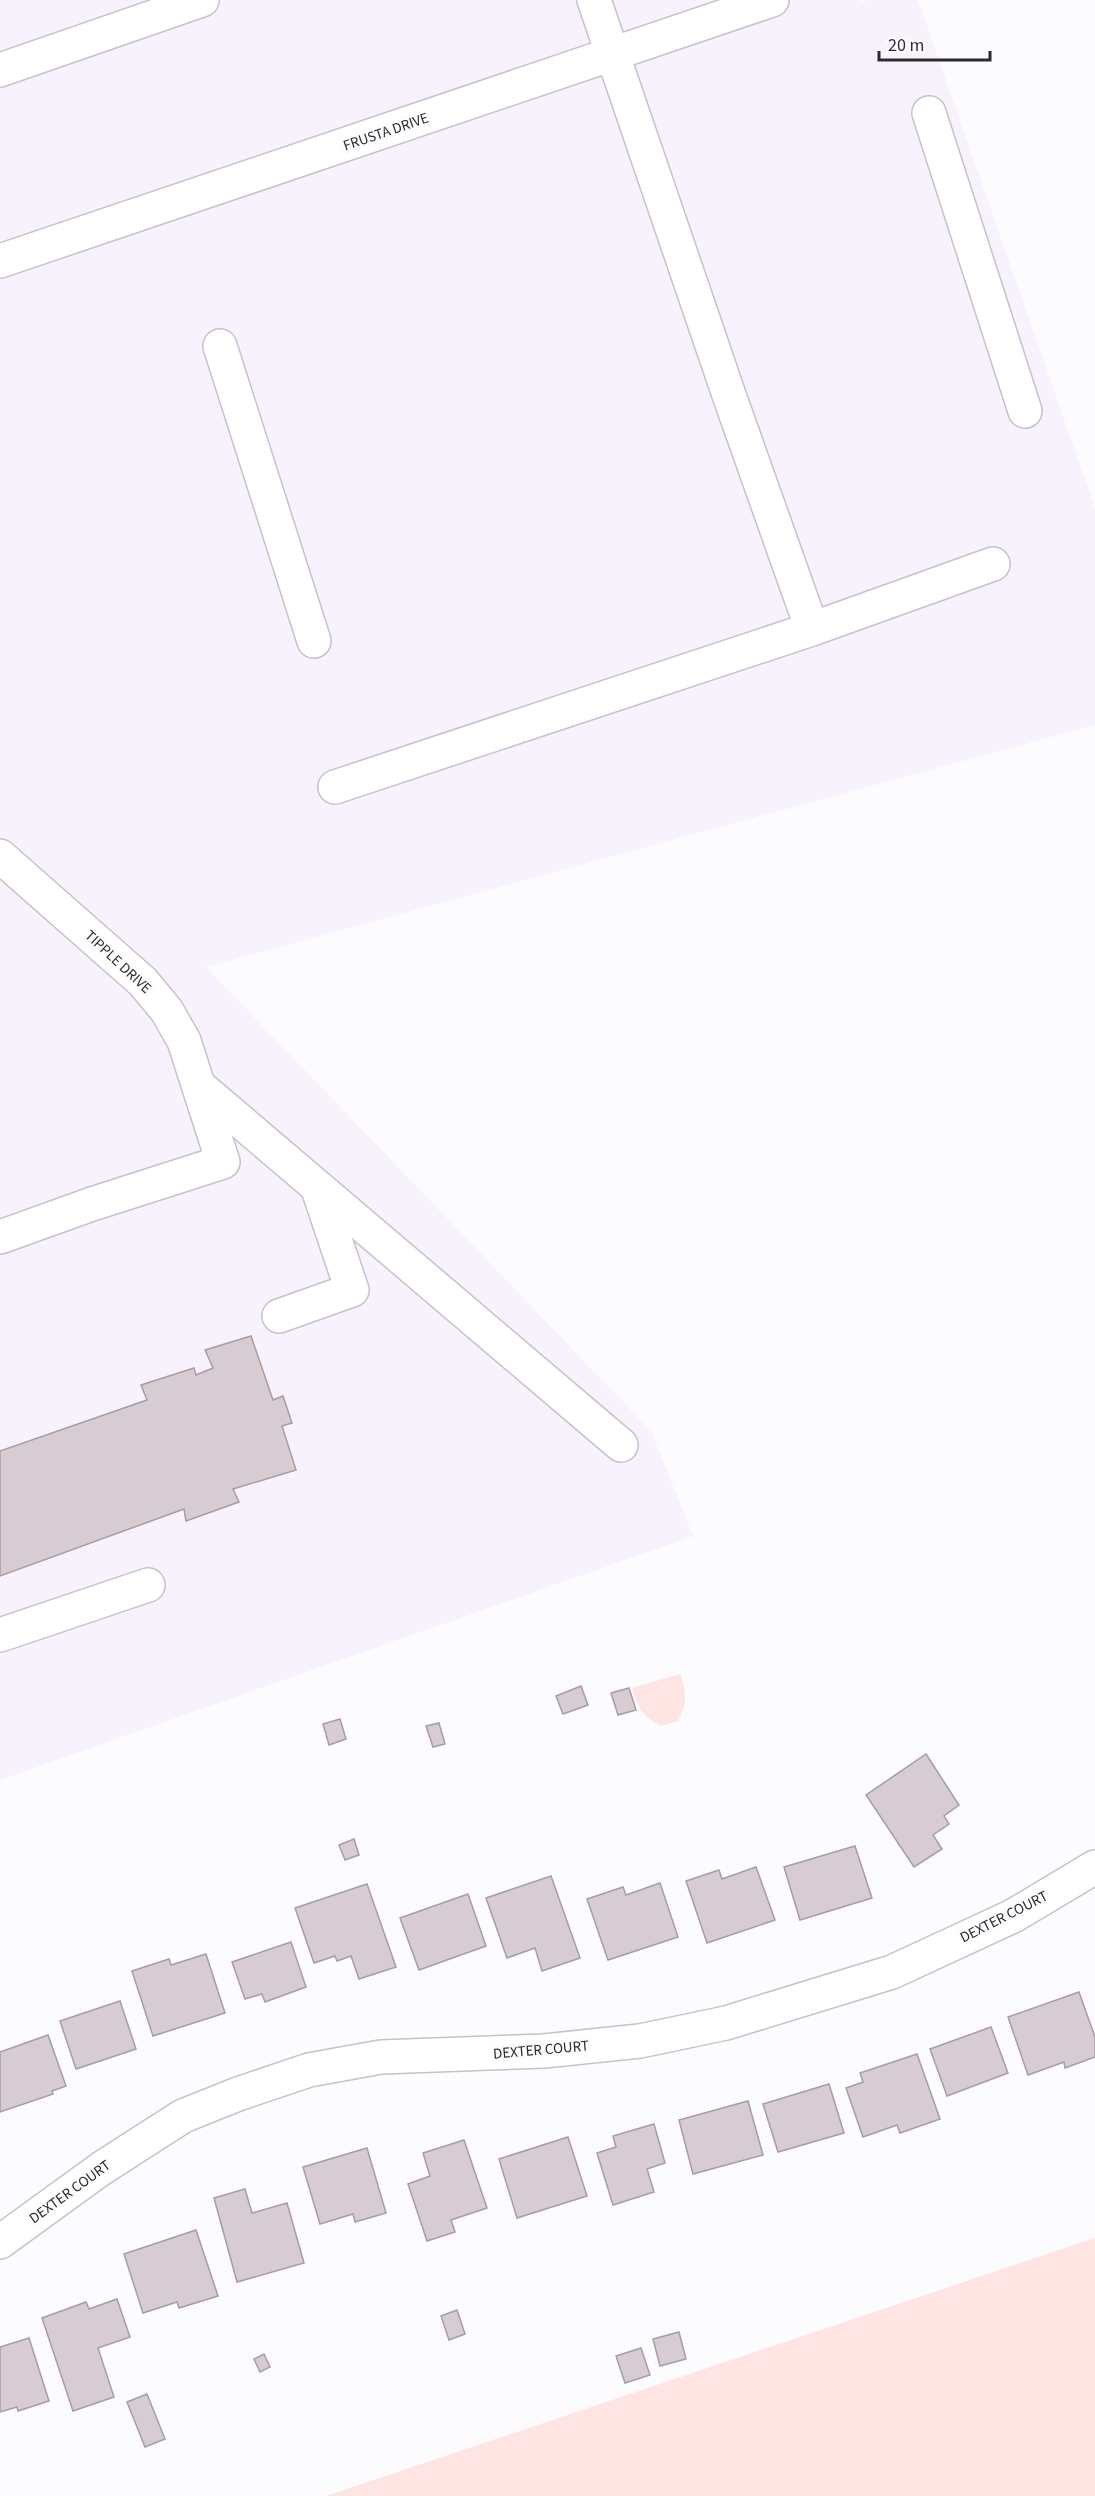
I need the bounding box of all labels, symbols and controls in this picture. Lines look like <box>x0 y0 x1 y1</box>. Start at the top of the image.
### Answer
scale bar <box>879 24 990 62</box>
text: 20 m <box>888 33 924 58</box>
street label: FRUSTA DRIVE <box>340 108 432 156</box>
street label: TIPPLE DRIVE <box>80 926 156 999</box>
street label: DEXTER COURT <box>956 1886 1052 1948</box>
street label: DEXTER COURT <box>492 2035 590 2065</box>
street label: DEXTER COURT <box>25 2155 115 2229</box>

